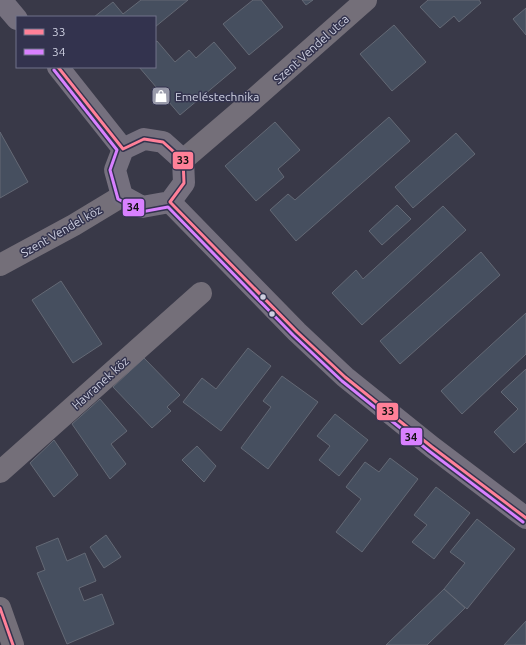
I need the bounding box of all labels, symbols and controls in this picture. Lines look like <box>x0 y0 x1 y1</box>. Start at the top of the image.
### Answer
street label: Szent Vendel utca <box>271 12 351 86</box>
legend <box>16 16 156 68</box>
text: 33 <box>52 25 66 38</box>
text: 34 <box>52 45 66 58</box>
shop icon: Emeléstechnika <box>150 85 172 107</box>
place label: Emeléstechnika <box>175 90 259 103</box>
line badge: 33 <box>172 151 194 170</box>
text: 33 <box>177 154 189 166</box>
line badge: 34 <box>122 198 145 217</box>
text: 34 <box>127 201 139 213</box>
street label: Szent Vendel köz <box>18 202 104 259</box>
unlabelled marker <box>258 292 268 302</box>
unlabelled marker <box>267 309 277 319</box>
street label: Havranek köz <box>69 354 131 412</box>
line badge: 33 <box>376 402 399 421</box>
text: 33 <box>382 405 394 417</box>
line badge: 34 <box>400 427 423 446</box>
text: 34 <box>405 431 417 443</box>

